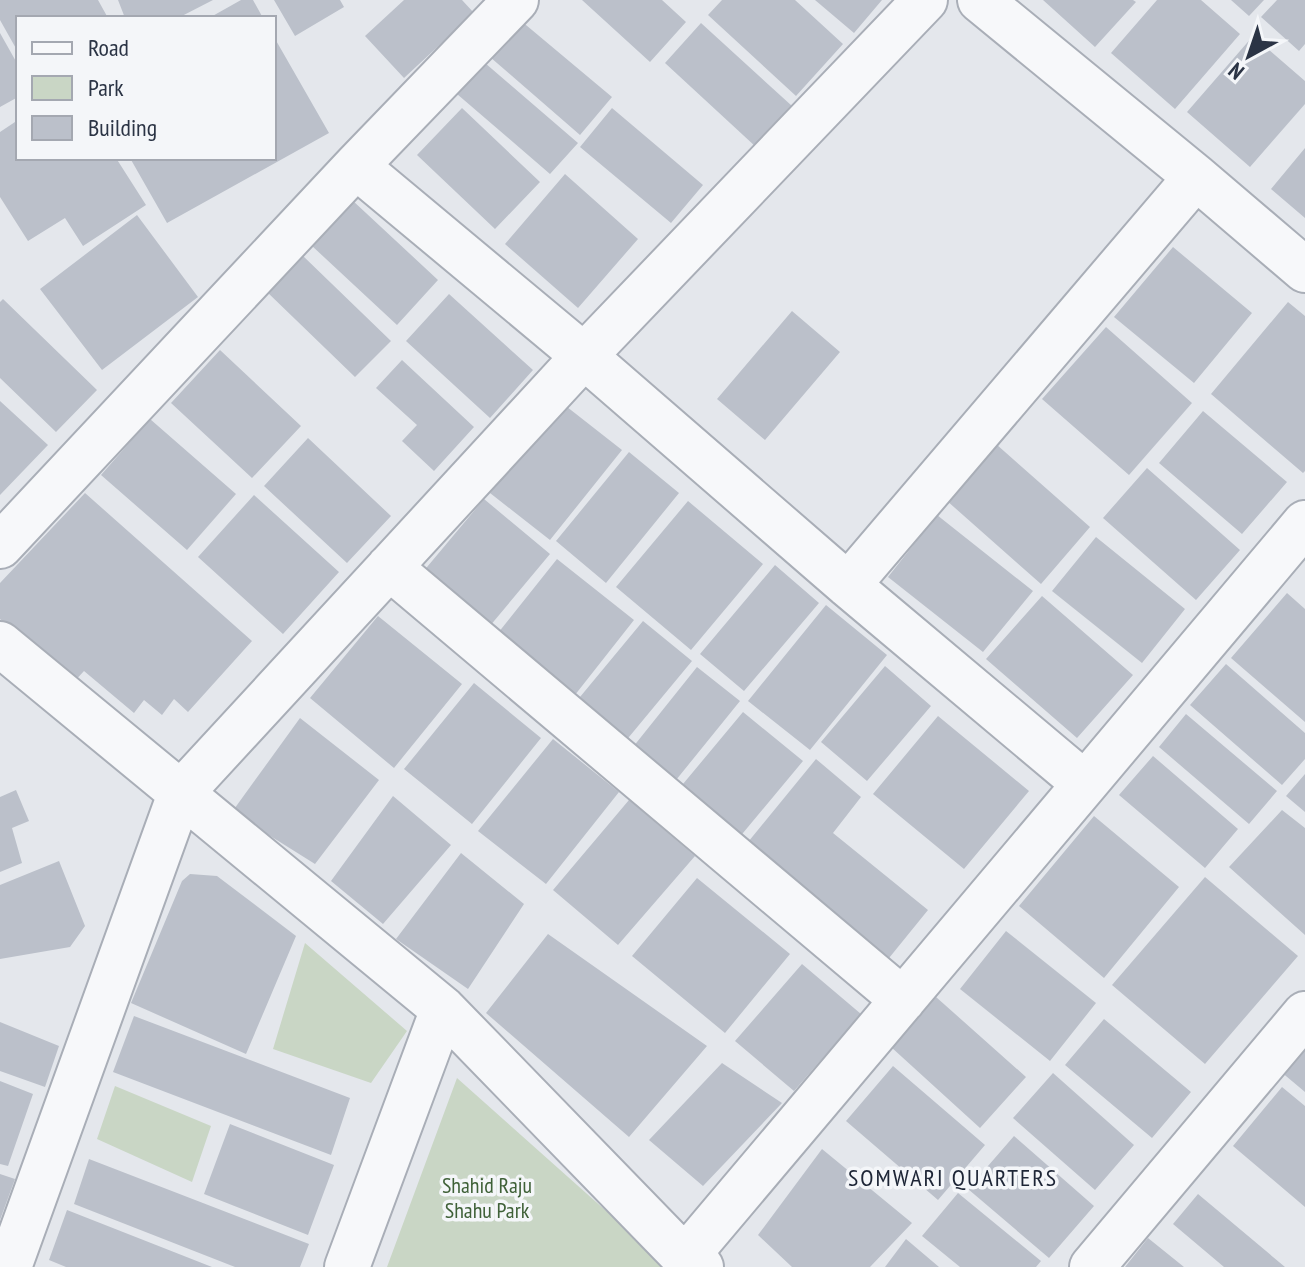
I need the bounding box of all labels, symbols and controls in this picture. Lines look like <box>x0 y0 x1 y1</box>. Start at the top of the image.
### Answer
legend <box>16 16 276 160</box>
north arrow <box>1209 16 1289 96</box>
text: Road <box>88 32 129 63</box>
text: N <box>1223 57 1250 86</box>
text: Park <box>88 72 124 103</box>
text: Building <box>88 112 157 143</box>
district label: SOMWARI QUARTERS <box>848 1162 1058 1193</box>
park label: Shahid Raju Shahu Park <box>442 1171 532 1224</box>

